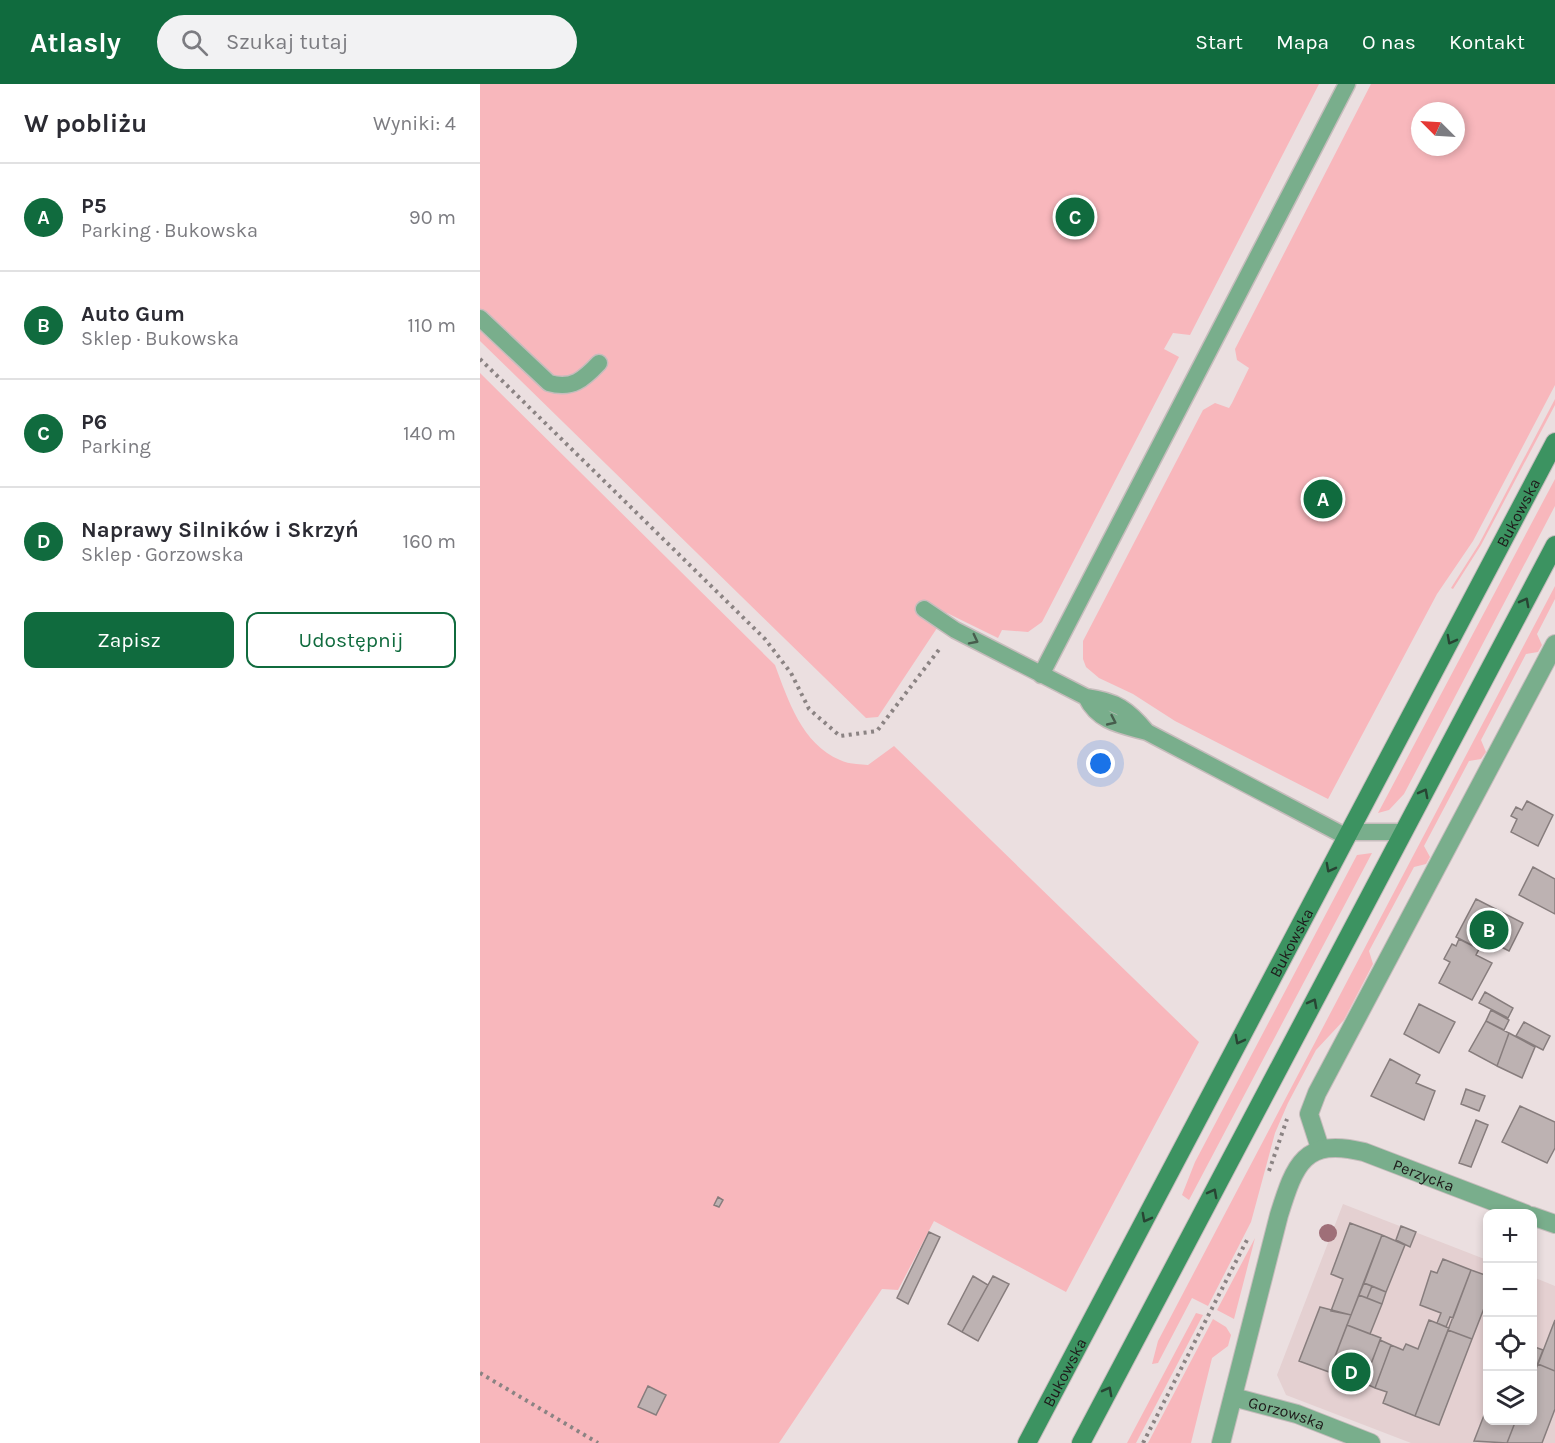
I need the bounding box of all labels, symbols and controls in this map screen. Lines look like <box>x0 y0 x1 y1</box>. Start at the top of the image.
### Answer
search box <box>157 15 577 69</box>
text: Atlasly <box>30 26 121 59</box>
icon: search <box>178 26 211 59</box>
text: Szukaj tutaj <box>226 29 348 55</box>
text: Start <box>1195 30 1243 54</box>
text: Mapa <box>1276 30 1329 54</box>
text: O nas <box>1362 30 1416 54</box>
text: Kontakt <box>1449 30 1525 54</box>
north arrow <box>1411 102 1465 156</box>
text: W pobliżu <box>24 108 147 139</box>
text: Wyniki: 4 <box>373 112 456 135</box>
text: P5 <box>81 193 107 219</box>
pin: C <box>1056 194 1094 240</box>
text: A <box>37 206 50 229</box>
text: 90 m <box>409 206 456 229</box>
text: Parking · Bukowska <box>81 219 258 242</box>
text: Auto Gum <box>81 301 185 327</box>
text: B <box>37 314 50 337</box>
text: 110 m <box>407 314 456 337</box>
text: Sklep · Bukowska <box>81 327 239 350</box>
text: P6 <box>81 409 107 435</box>
text: C <box>37 422 50 445</box>
text: 140 m <box>403 422 456 445</box>
text: Parking <box>81 435 151 458</box>
street label: Bukowska <box>1492 475 1544 550</box>
pin: A <box>1304 476 1342 522</box>
text: Naprawy Silników i Skrzyń <box>81 517 359 543</box>
text: D <box>37 530 50 553</box>
text: 160 m <box>403 530 456 553</box>
text: Sklep · Gorzowska <box>81 543 244 566</box>
one-way arrow <box>1518 598 1529 608</box>
button: Zapisz <box>24 612 234 668</box>
button: Udostępnij <box>246 612 456 668</box>
one-way arrow <box>967 633 978 644</box>
one-way arrow <box>1447 633 1458 644</box>
one-way arrow <box>1105 713 1116 725</box>
your location <box>1086 749 1115 778</box>
one-way arrow <box>1417 789 1428 799</box>
one-way arrow <box>1326 861 1337 872</box>
street label: Bukowska <box>1266 905 1317 980</box>
pin: B <box>1470 908 1508 952</box>
one-way arrow <box>1306 998 1317 1009</box>
one-way arrow <box>1235 1034 1246 1044</box>
street label: Perzycka <box>1390 1155 1457 1196</box>
one-way arrow <box>1205 1189 1217 1200</box>
map controls <box>1483 1209 1537 1425</box>
button: + <box>1483 1209 1537 1263</box>
one-way arrow <box>1142 1211 1153 1222</box>
button: − <box>1483 1263 1537 1317</box>
button: locate <box>1483 1317 1537 1371</box>
street label: Bukowska <box>1039 1335 1091 1410</box>
pin: D <box>1332 1350 1370 1394</box>
button: layers <box>1483 1371 1537 1425</box>
one-way arrow <box>1101 1387 1112 1398</box>
street label: Gorzowska <box>1246 1393 1328 1434</box>

